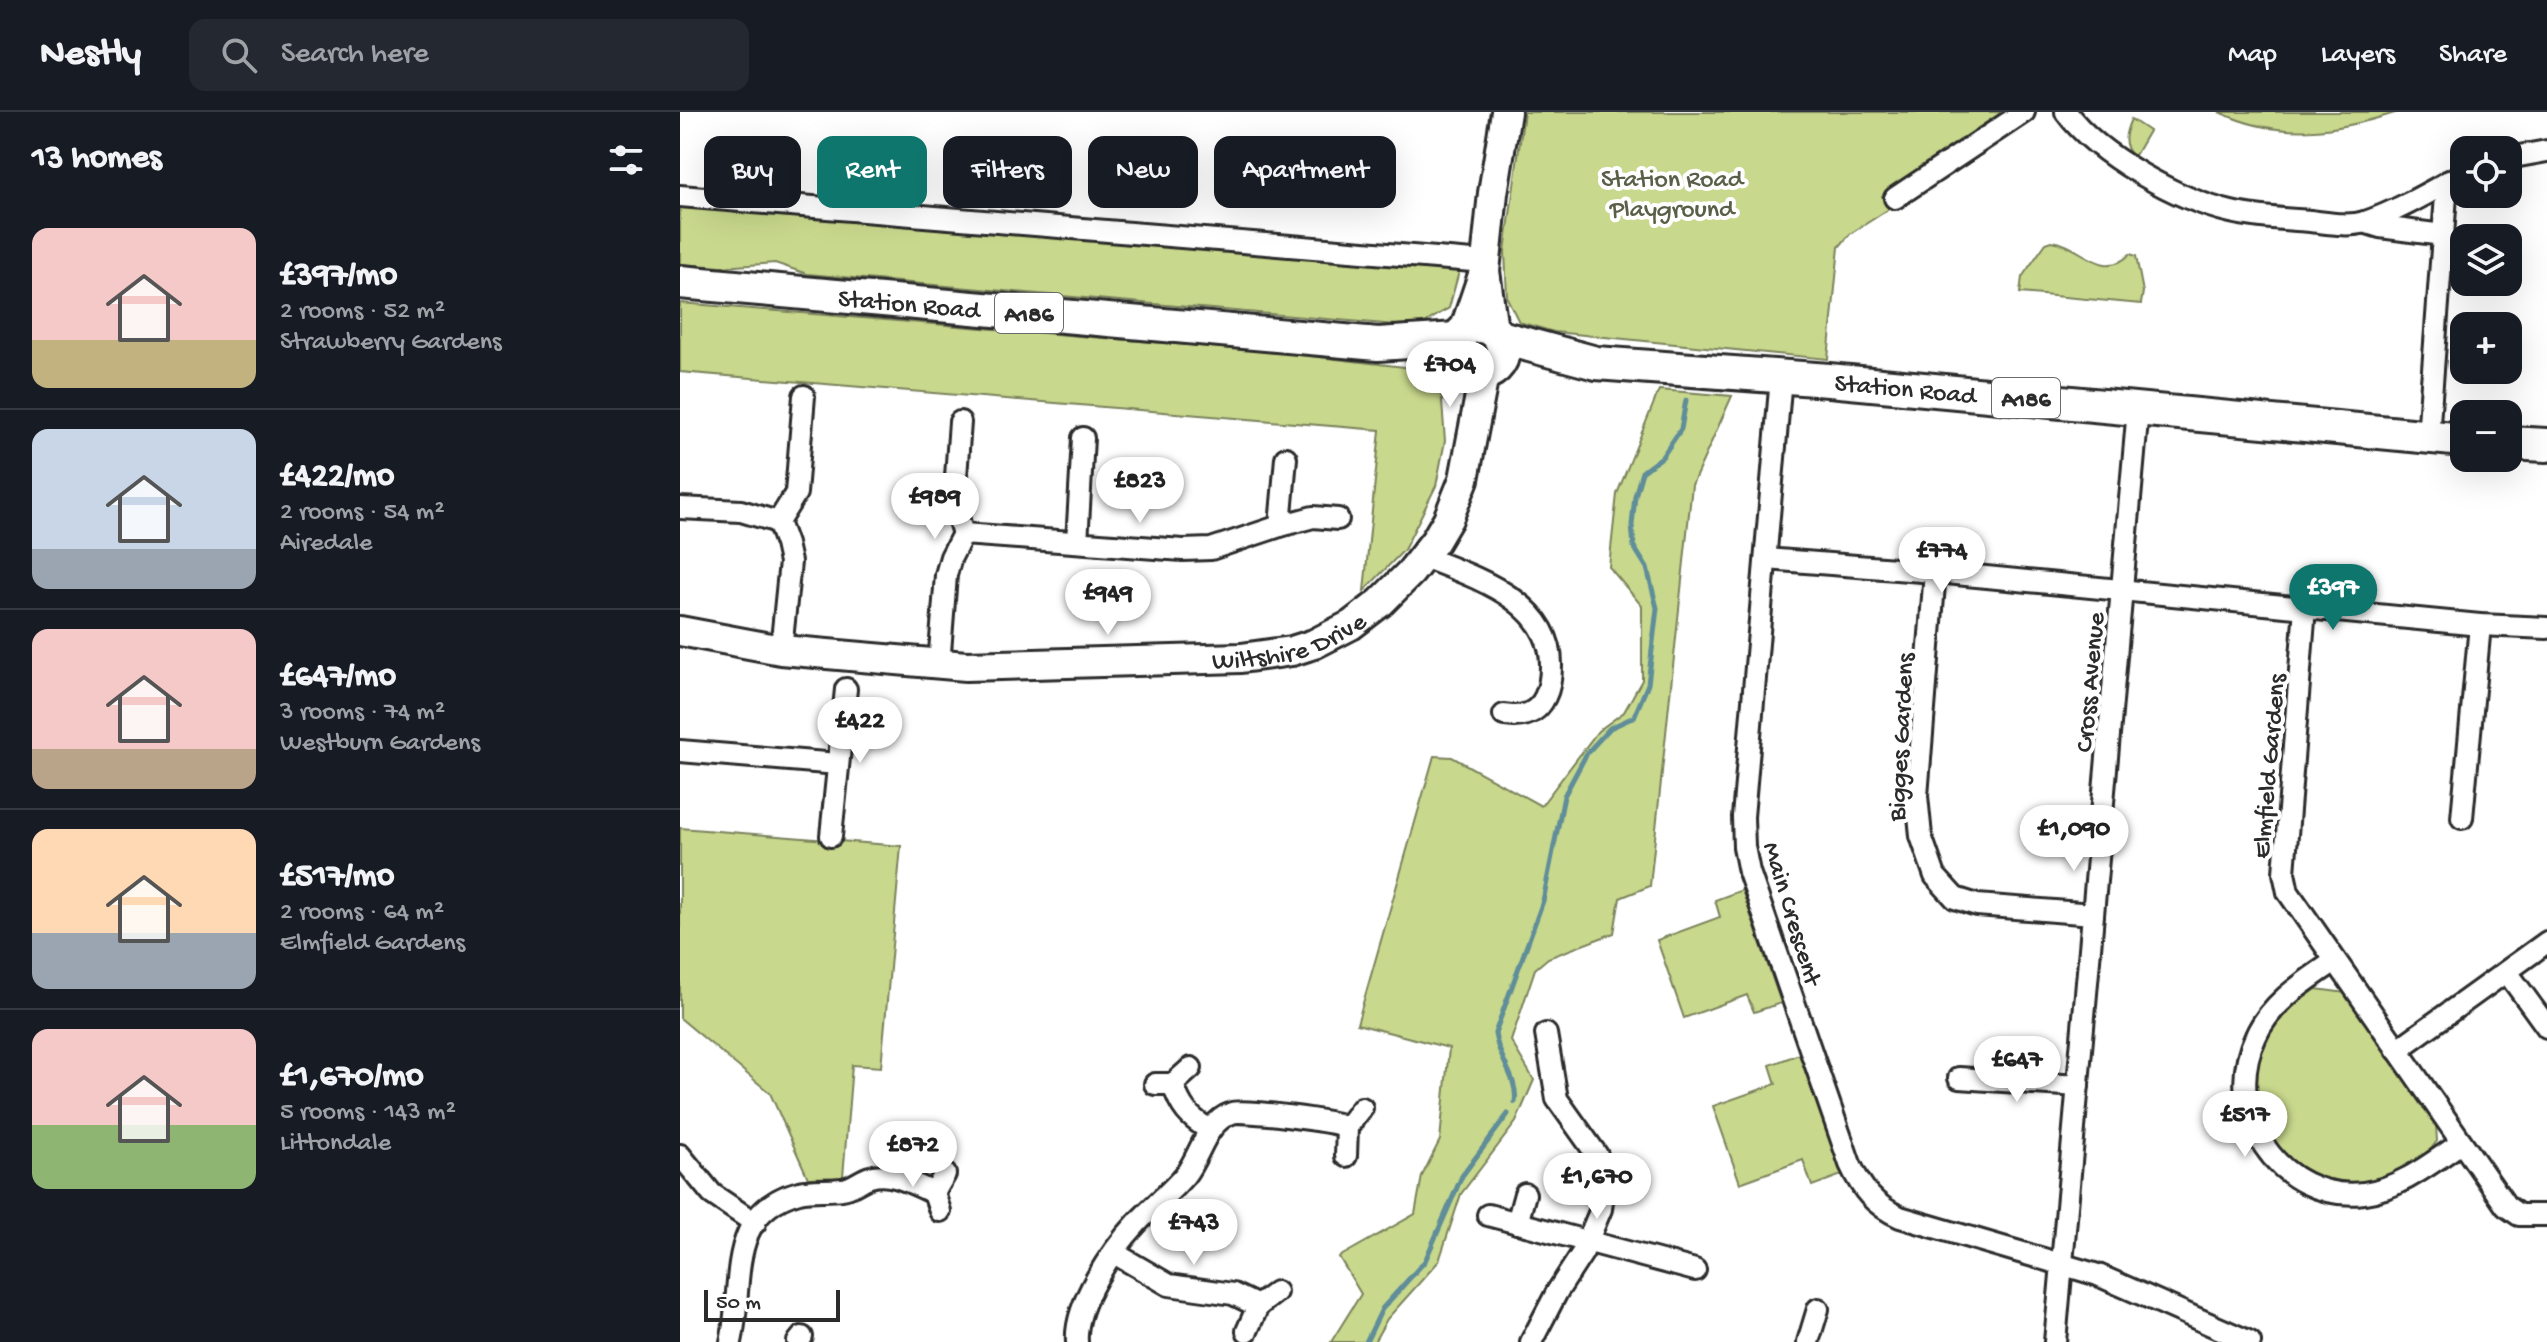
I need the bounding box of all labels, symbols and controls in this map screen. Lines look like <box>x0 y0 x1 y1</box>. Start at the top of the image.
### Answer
search box <box>189 19 749 91</box>
text: Nestly <box>40 33 141 77</box>
icon: search <box>217 33 261 77</box>
text: Search here <box>281 38 429 73</box>
text: Map <box>2228 39 2277 72</box>
text: Layers <box>2321 39 2395 72</box>
text: Share <box>2439 39 2507 72</box>
chip: Buy <box>704 136 801 208</box>
chip: Rent <box>817 136 927 208</box>
chip: Filters <box>943 136 1072 208</box>
chip: New <box>1088 136 1198 208</box>
chip: Apartment <box>1214 136 1396 208</box>
map controls <box>2450 136 2522 472</box>
button: locate <box>2450 136 2522 208</box>
icon: filters <box>604 138 648 182</box>
text: 13 homes <box>32 140 162 180</box>
park label: Station Road Playground <box>1601 166 1745 227</box>
button: layers <box>2450 224 2522 296</box>
text: £397/mo <box>280 257 397 297</box>
icon: home <box>96 260 192 356</box>
street label: Station Road <box>836 285 983 329</box>
road number: A186 <box>995 293 1063 333</box>
text: 2 rooms · 52 m² <box>280 297 445 328</box>
button: + <box>2450 312 2522 384</box>
text: Strawberry Gardens <box>280 328 502 359</box>
pin: £704 <box>1403 341 1497 409</box>
text: £704 <box>1424 351 1476 382</box>
street label: Station Road <box>1833 370 1979 414</box>
road number: A186 <box>1992 378 2060 418</box>
button: − <box>2450 400 2522 472</box>
pin: £823 <box>1093 457 1187 525</box>
text: £422/mo <box>280 458 394 498</box>
icon: home <box>96 461 192 557</box>
text: £823 <box>1114 467 1166 498</box>
pin: £989 <box>888 473 982 541</box>
text: £989 <box>909 483 961 514</box>
text: 2 rooms · 54 m² <box>280 498 445 529</box>
pin: £774 <box>1895 527 1989 595</box>
text: Airedale <box>280 529 372 560</box>
text: £774 <box>1917 537 1967 568</box>
pin: £397 <box>2286 564 2380 632</box>
pin: £949 <box>1061 569 1155 637</box>
text: £397 <box>2307 574 2359 605</box>
text: £949 <box>1083 579 1133 610</box>
street label: Wiltshire Drive <box>1212 608 1374 679</box>
street label: Cross Avenue <box>2071 611 2114 754</box>
street label: Bigges Gardens <box>1884 651 1923 823</box>
text: £647/mo <box>280 658 396 698</box>
icon: home <box>96 661 192 757</box>
street label: Elmfield Gardens <box>2248 671 2295 860</box>
pin: £422 <box>813 697 907 765</box>
text: 3 rooms · 74 m² <box>280 698 445 729</box>
text: £422 <box>835 707 885 738</box>
text: Westburn Gardens <box>280 729 480 760</box>
pin: £1,090 <box>2009 805 2139 873</box>
text: £1,090 <box>2038 815 2110 846</box>
street label: Main Crescent <box>1753 839 1827 992</box>
text: £517/mo <box>280 858 394 898</box>
icon: home <box>96 861 192 957</box>
text: 2 rooms · 64 m² <box>280 898 444 929</box>
text: Elmfield Gardens <box>280 929 465 960</box>
pin: £647 <box>1970 1036 2064 1104</box>
text: £647 <box>1992 1046 2042 1077</box>
text: £1,670/mo <box>280 1058 424 1098</box>
icon: home <box>96 1061 192 1157</box>
pin: £517 <box>2198 1091 2292 1159</box>
text: 5 rooms · 143 m² <box>280 1098 456 1129</box>
text: £517 <box>2220 1101 2270 1132</box>
pin: £872 <box>866 1121 960 1189</box>
text: Littondale <box>280 1129 391 1160</box>
text: £872 <box>887 1131 939 1162</box>
pin: £1,670 <box>1532 1153 1662 1221</box>
text: £1,670 <box>1561 1163 1633 1194</box>
pin: £743 <box>1147 1199 1241 1267</box>
text: £743 <box>1169 1209 1219 1240</box>
scale bar <box>704 1286 840 1322</box>
text: 50 m <box>716 1291 761 1317</box>

